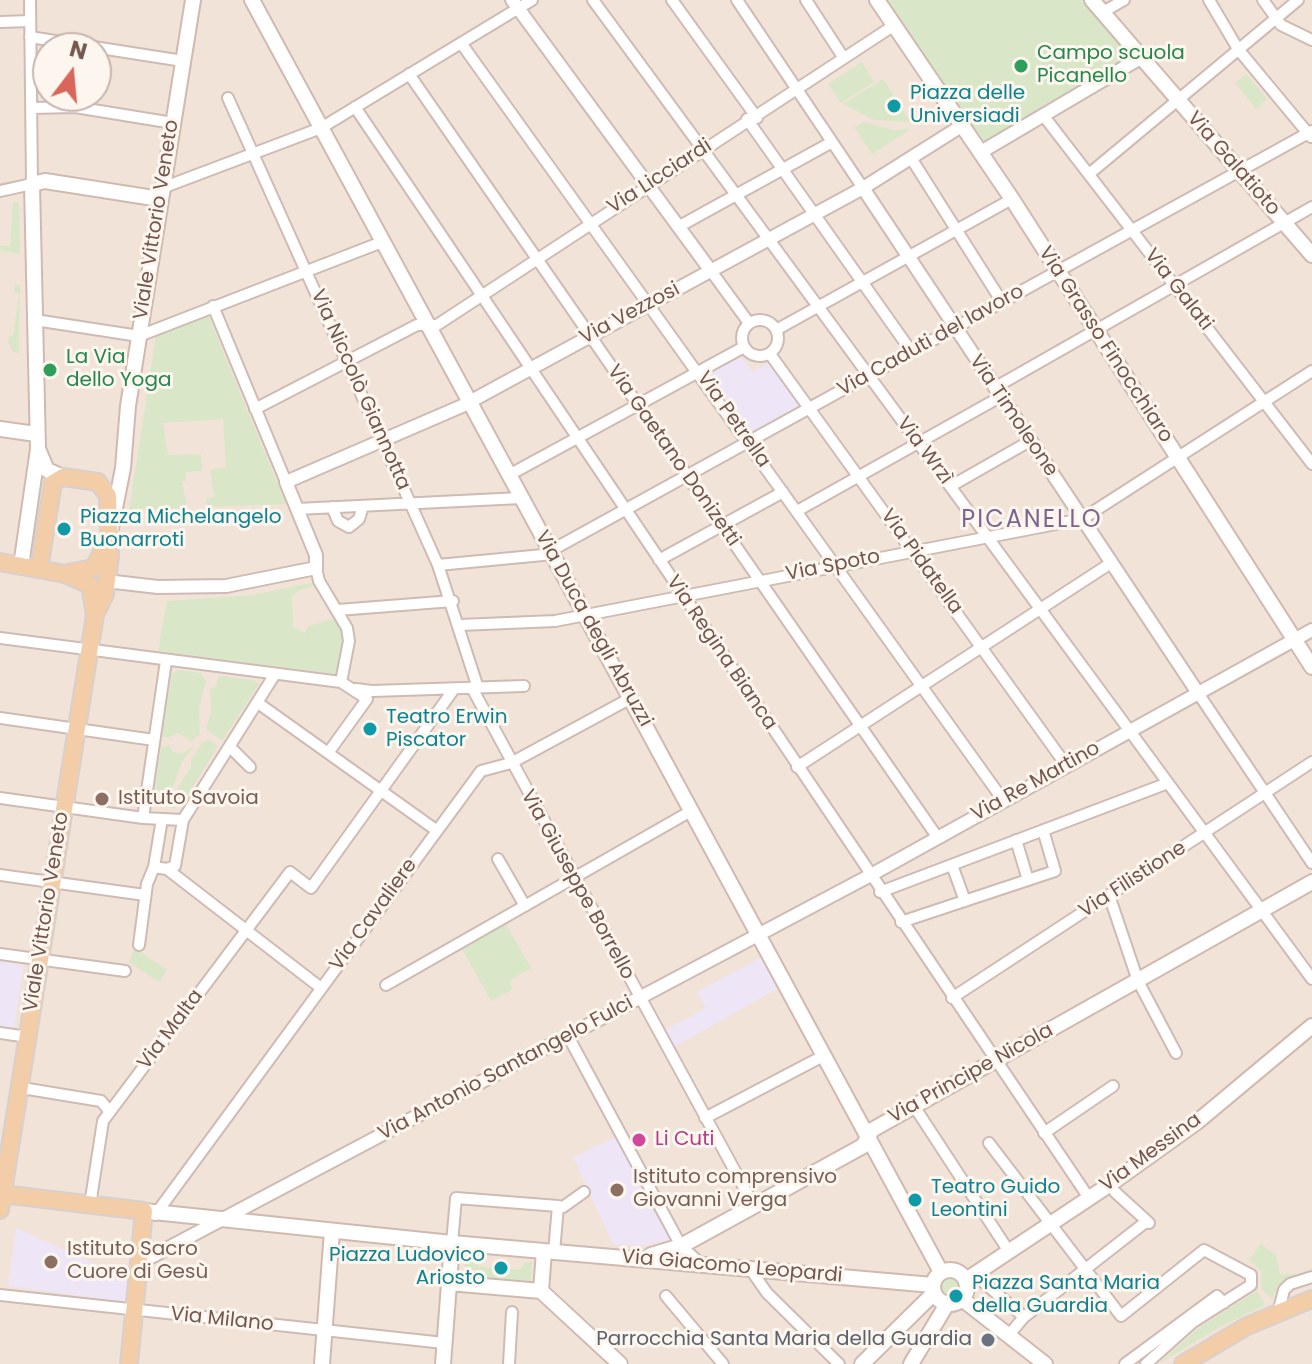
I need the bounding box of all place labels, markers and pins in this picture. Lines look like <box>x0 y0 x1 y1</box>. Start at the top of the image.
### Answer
place label: Campo scuola Picanello <box>1037 42 1185 89</box>
marker: Campo scuola Picanello <box>1012 57 1030 75</box>
place label: Piazza delle Universiadi <box>910 82 1025 129</box>
marker: Piazza delle Universiadi <box>885 97 903 115</box>
place label: La Via dello Yoga <box>66 346 171 393</box>
marker: La Via dello Yoga <box>41 361 59 379</box>
place label: Piazza Michelangelo Buonarroti <box>80 506 281 553</box>
marker: Piazza Michelangelo Buonarroti <box>55 520 73 538</box>
place label: Teatro Erwin Piscator <box>386 706 507 753</box>
marker: Teatro Erwin Piscator <box>361 720 379 738</box>
place label: Istituto Savoia <box>118 787 259 811</box>
marker: Istituto Savoia <box>93 790 111 808</box>
place label: Li Cuti <box>655 1128 714 1152</box>
marker: Li Cuti <box>630 1131 648 1149</box>
place label: Istituto comprensivo Giovanni Verga <box>633 1166 837 1213</box>
place label: Teatro Guido Leontini <box>931 1176 1060 1223</box>
marker: Istituto comprensivo Giovanni Verga <box>608 1181 626 1199</box>
marker: Teatro Guido Leontini <box>906 1191 924 1209</box>
place label: Istituto Sacro Cuore di Gesù <box>67 1238 208 1285</box>
place label: Piazza Ludovico Ariosto <box>329 1244 485 1291</box>
marker: Istituto Sacro Cuore di Gesù <box>42 1253 60 1271</box>
marker: Piazza Ludovico Ariosto <box>492 1259 510 1277</box>
place label: Piazza Santa Maria della Guardia <box>972 1272 1160 1319</box>
marker: Piazza Santa Maria della Guardia <box>947 1287 965 1305</box>
place label: Parrocchia Santa Maria della Guardia <box>596 1328 972 1352</box>
marker: Parrocchia Santa Maria della Guardia <box>979 1331 997 1349</box>

